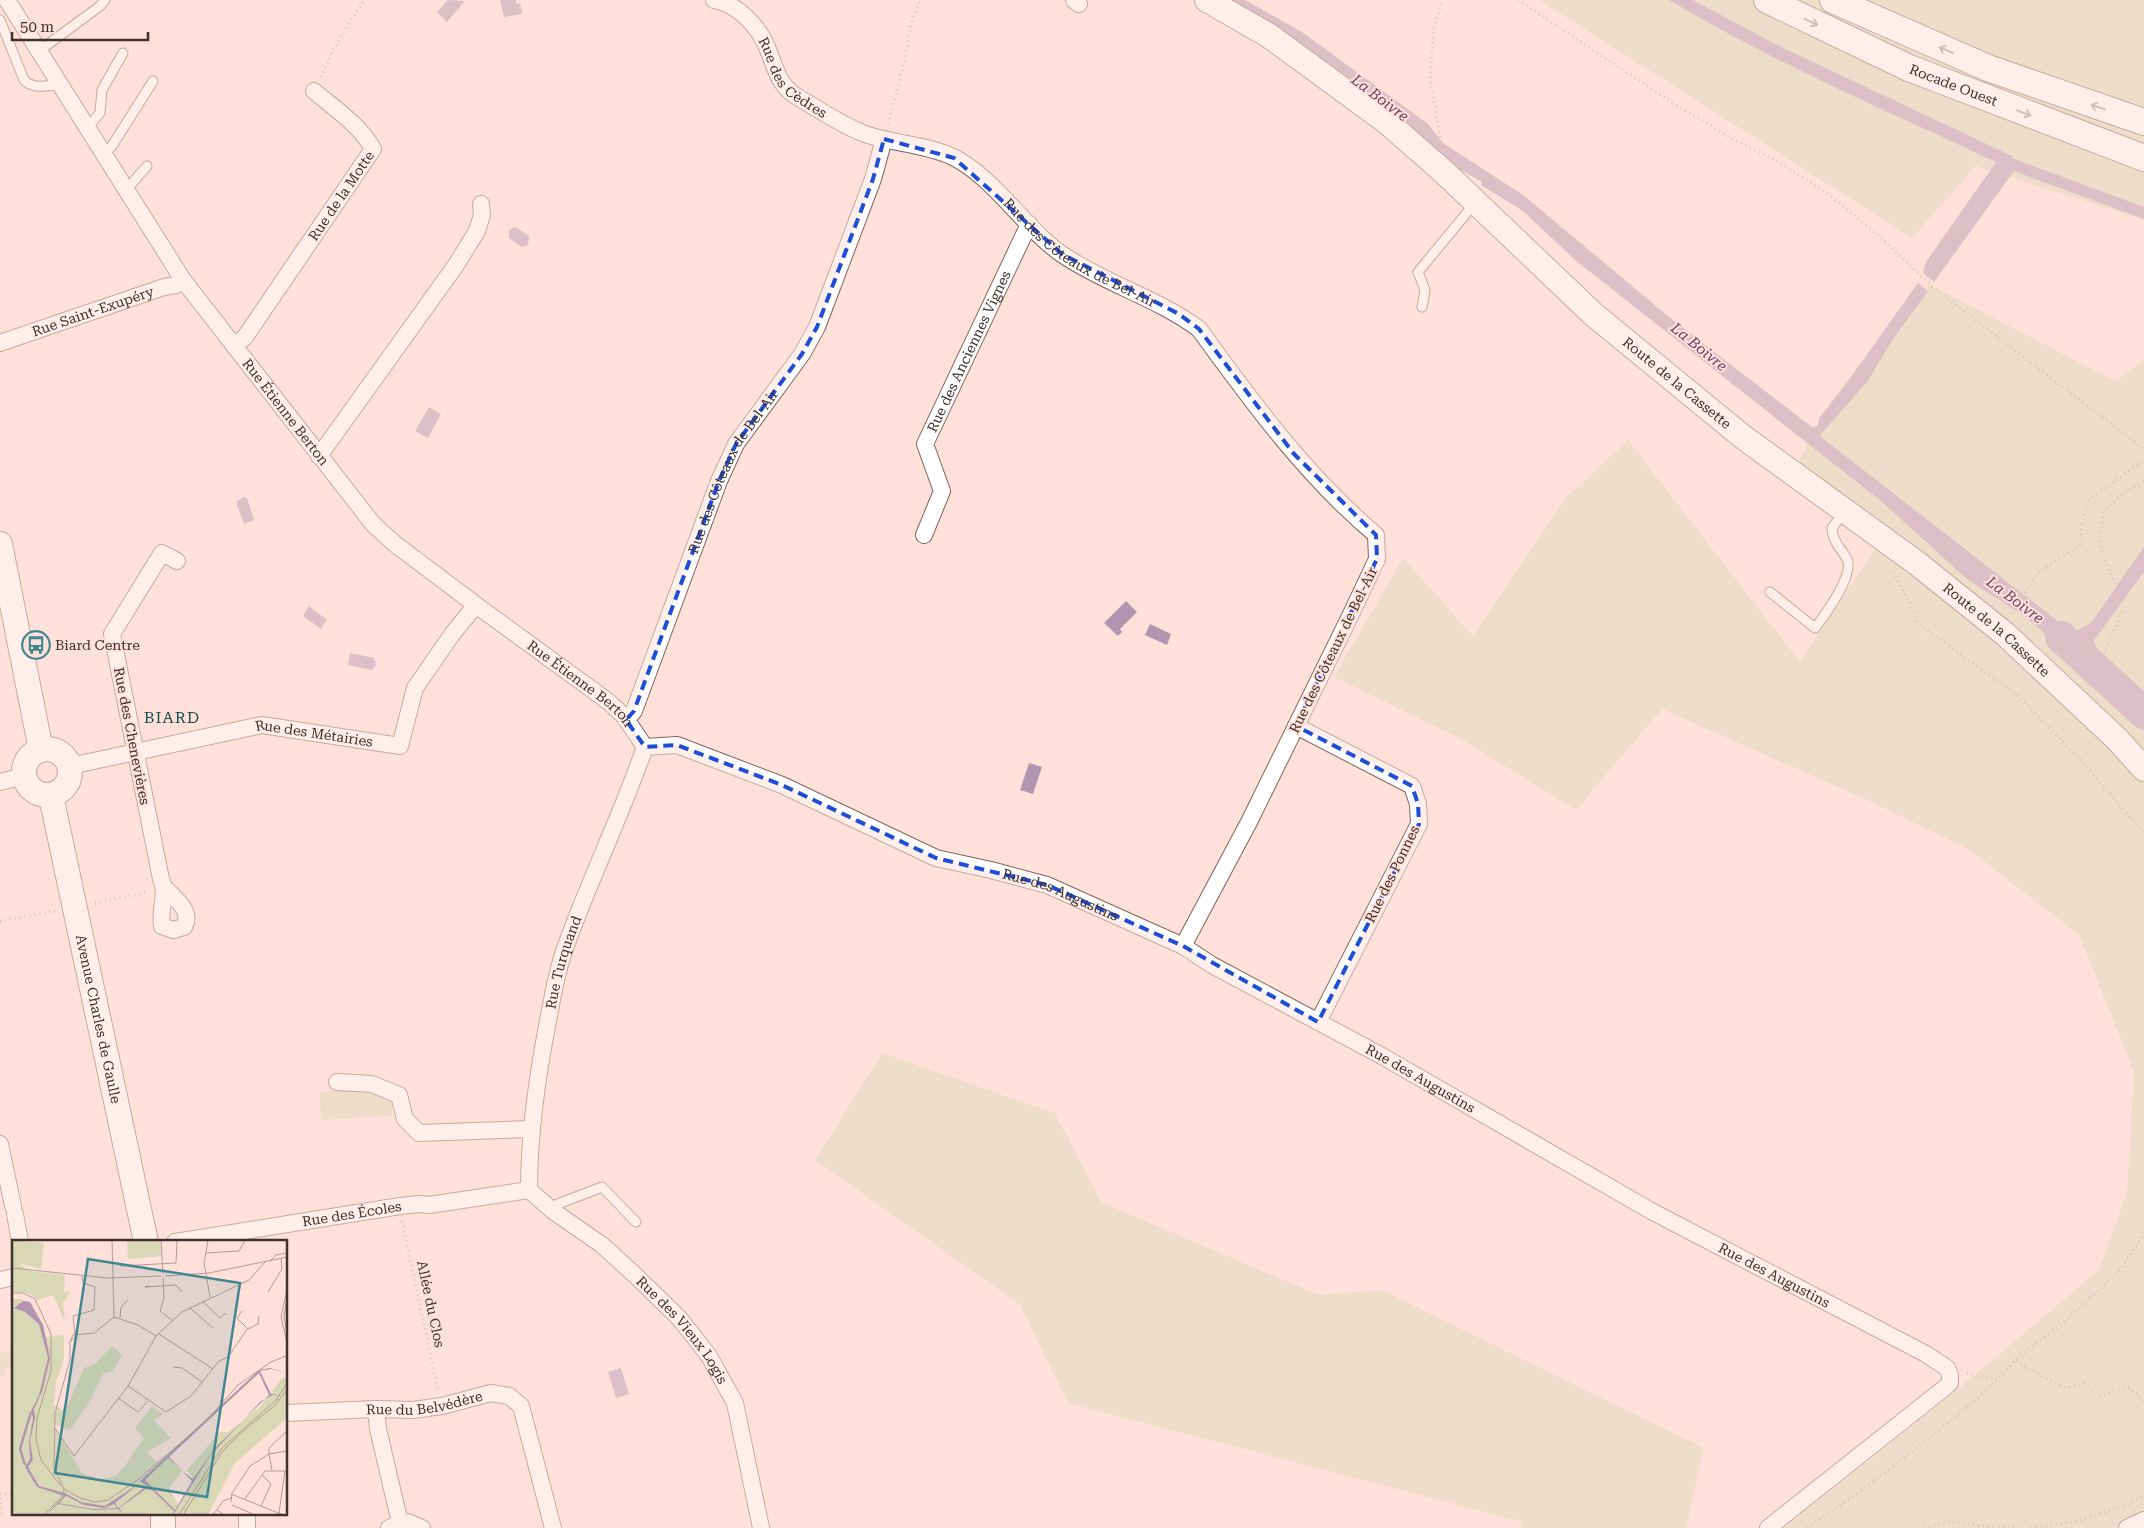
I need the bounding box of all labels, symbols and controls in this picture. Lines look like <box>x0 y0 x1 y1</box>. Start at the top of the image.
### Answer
scale bar <box>12 10 149 42</box>
one-way arrow <box>1803 17 1818 27</box>
text: 50 m <box>20 18 55 36</box>
street label: Rue des Cèdres <box>755 34 830 121</box>
one-way arrow <box>1939 44 1954 54</box>
street label: Rocade Ouest <box>1907 61 2000 109</box>
water label: La Boivre <box>1347 70 1412 126</box>
one-way arrow <box>2090 102 2106 111</box>
one-way arrow <box>2016 109 2032 118</box>
street label: Rue de la Motte <box>305 148 377 244</box>
street label: Rue des Côteaux de Bel-Air <box>1000 195 1159 310</box>
street label: Rue des Anciennes Vignes <box>924 268 1014 435</box>
street label: Rue Saint-Exupéry <box>30 283 156 340</box>
water label: La Boivre <box>1667 318 1731 375</box>
street label: Route de la Cassette <box>1619 334 1735 432</box>
street label: Rue Étienne Berton <box>239 355 332 469</box>
street label: Rue des Côteaux de Bel-Air <box>685 386 781 556</box>
street label: Rue des Côteaux de Bel-Air <box>1286 564 1380 736</box>
water label: La Boivre <box>1982 572 2047 628</box>
street label: Route de la Cassette <box>1940 579 2053 680</box>
bus stop icon: Biard Centre <box>21 630 51 660</box>
place label: Biard Centre <box>55 637 140 653</box>
street label: Rue Étienne Berton <box>524 637 637 730</box>
street label: Rue des Chenevières <box>111 666 153 806</box>
district label: BIARD <box>144 708 200 727</box>
street label: Rue des Métairies <box>254 717 374 750</box>
street label: Rue des Ponnes <box>1362 823 1423 925</box>
street label: Rue des Augustins <box>1001 865 1121 924</box>
street label: Rue Turquand <box>542 913 584 1010</box>
street label: Avenue Charles de Gaulle <box>73 933 124 1105</box>
street label: Rue des Augustins <box>1363 1041 1478 1116</box>
street label: Rue des Écoles <box>301 1198 403 1230</box>
street label: Rue des Augustins <box>1716 1239 1833 1311</box>
inset map <box>12 1240 288 1516</box>
street label: Allée du Clos <box>414 1259 448 1349</box>
street label: Rue des Vieux Logis <box>633 1273 731 1387</box>
street label: Rue du Belvédère <box>366 1388 484 1418</box>

